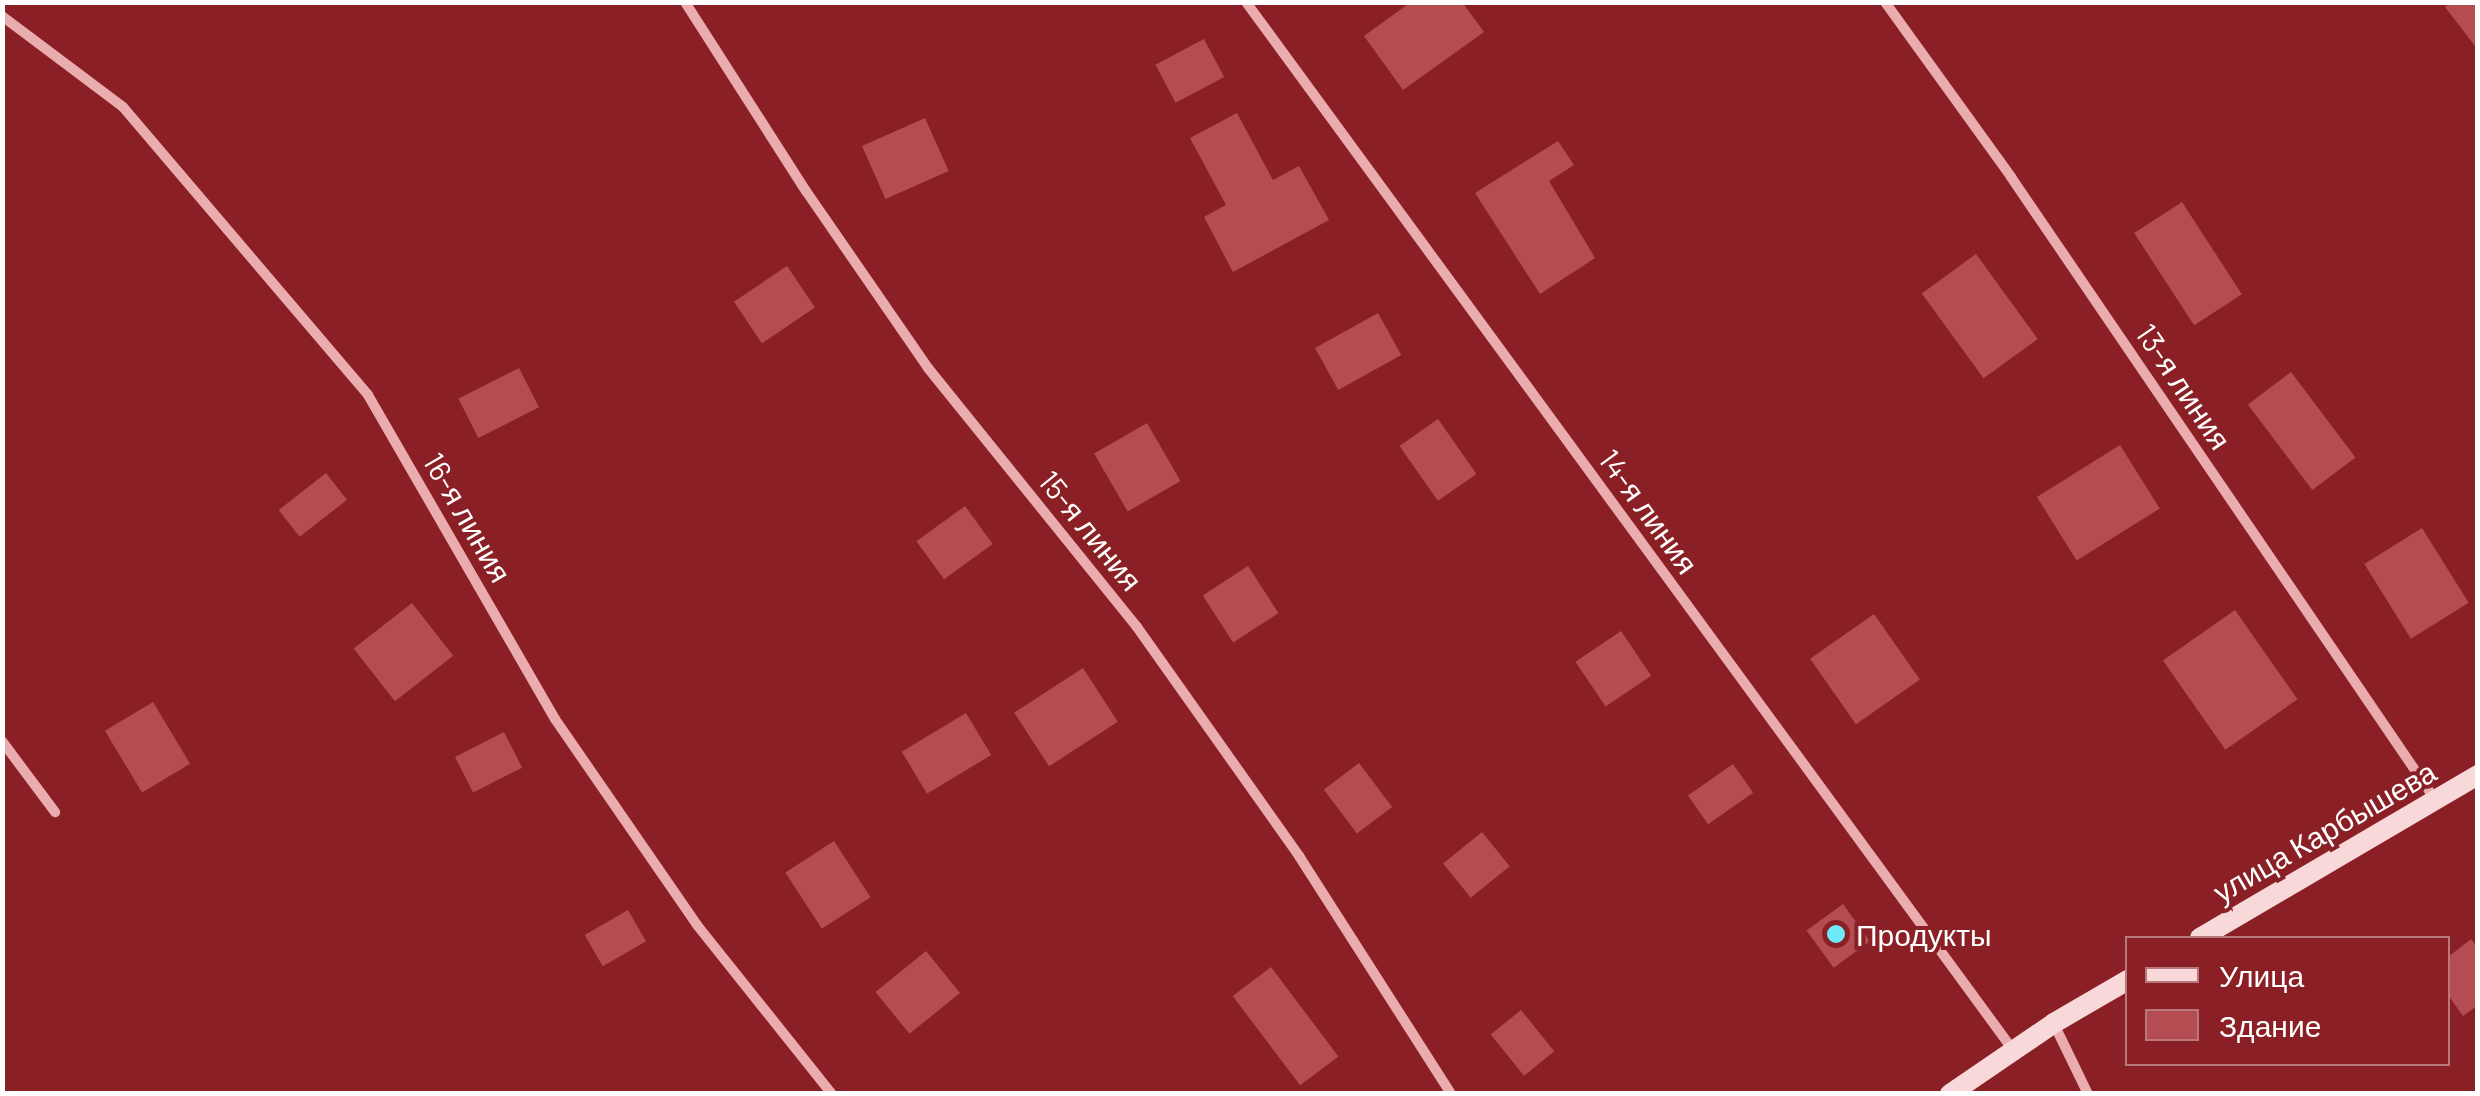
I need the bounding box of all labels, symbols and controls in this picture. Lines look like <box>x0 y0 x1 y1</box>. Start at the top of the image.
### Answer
street label: 13-я линия <box>2129 316 2239 456</box>
street label: 14-я линия <box>1592 442 1706 580</box>
street label: 16-я линия <box>416 446 520 588</box>
street label: 15-я линия <box>1032 463 1150 597</box>
street label: улица Карбышева <box>2206 753 2442 909</box>
place label: Продукты <box>1856 916 1992 952</box>
marker: Продукты <box>1825 923 1847 945</box>
legend <box>2125 936 2450 1066</box>
text: Улица <box>2219 957 2304 993</box>
text: Здание <box>2219 1007 2321 1043</box>

